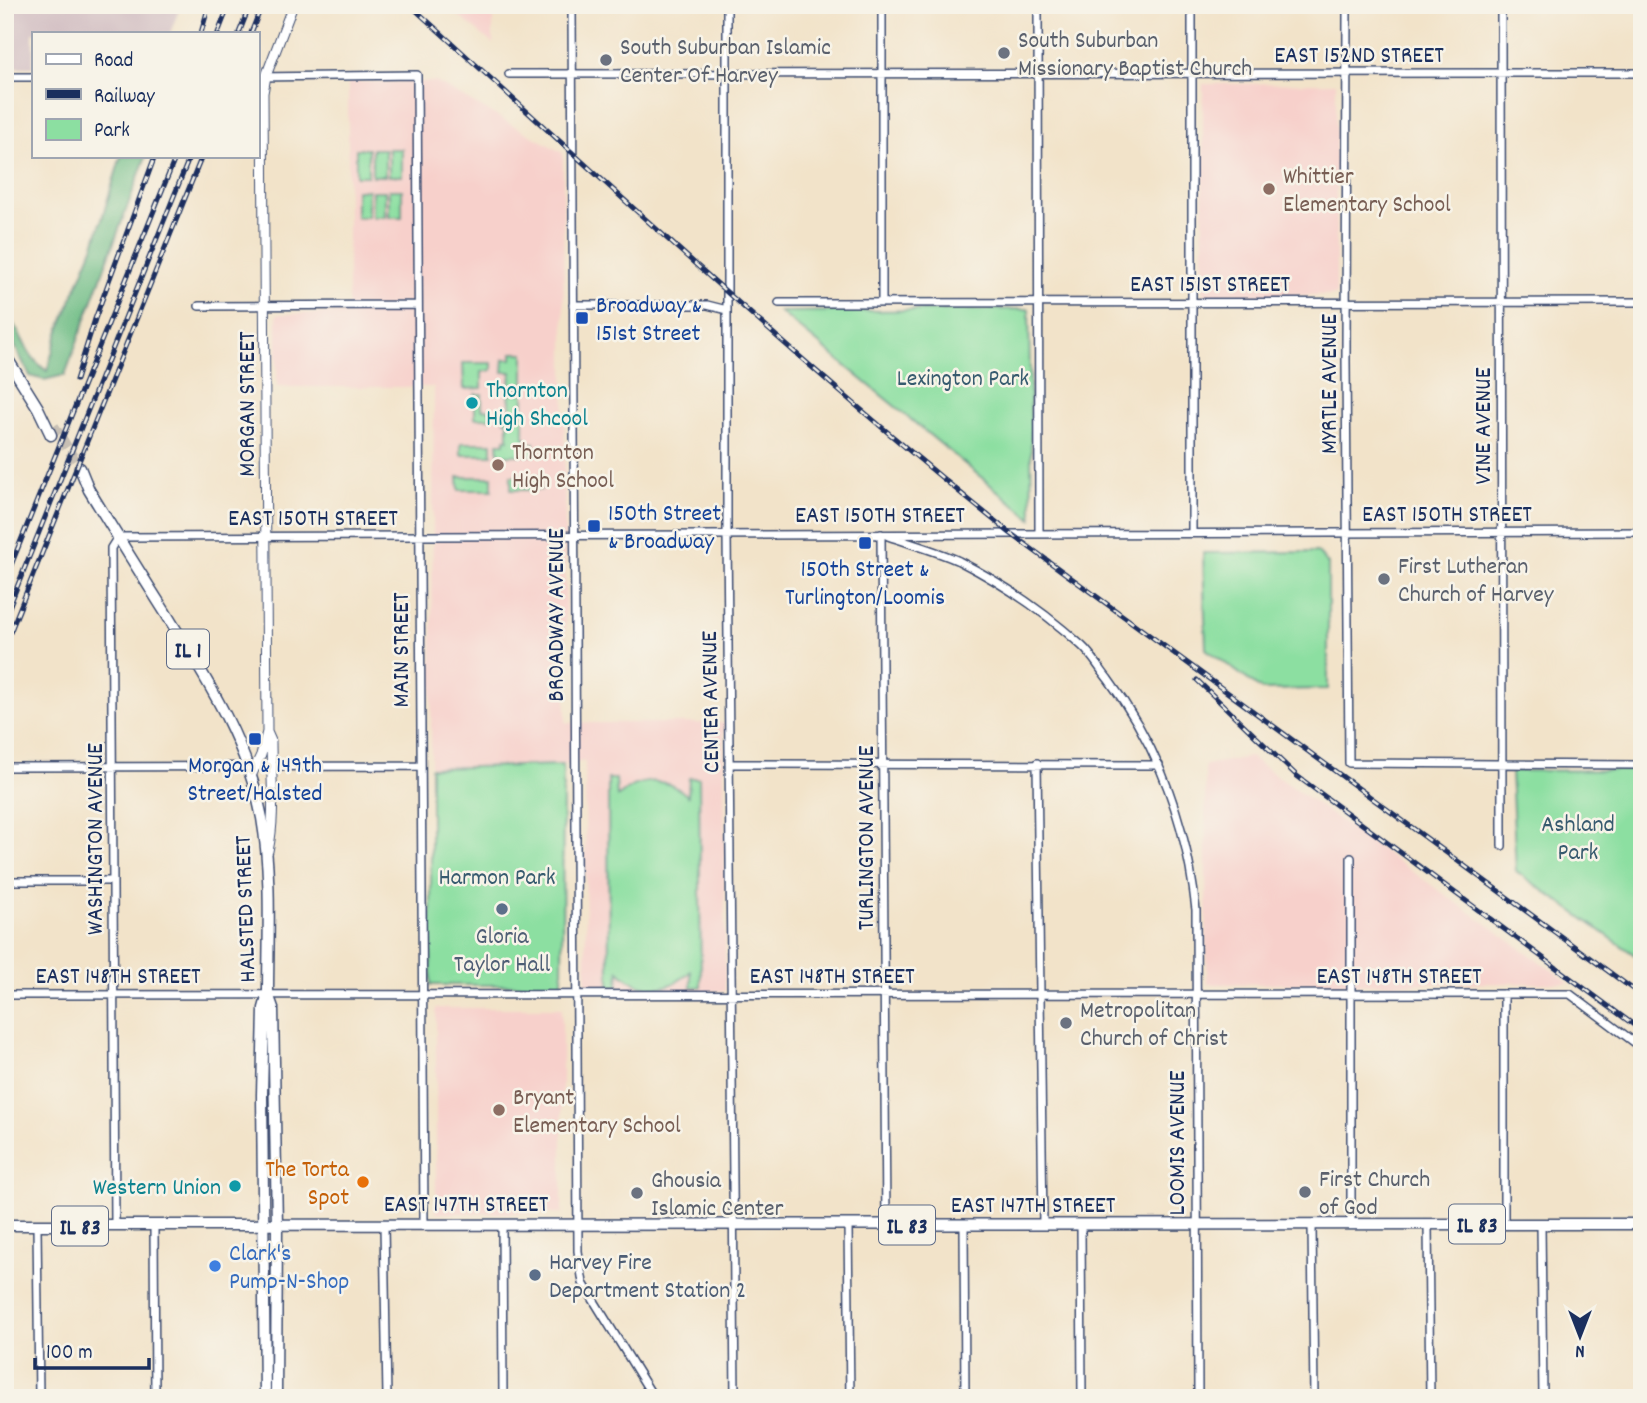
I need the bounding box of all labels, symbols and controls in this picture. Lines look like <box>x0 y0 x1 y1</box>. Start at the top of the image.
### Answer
place label: South Suburban Missionary Baptist Church <box>1018 25 1252 87</box>
legend <box>32 32 259 158</box>
place label: South Suburban Islamic Center Of Harvey <box>620 32 831 94</box>
street label: EAST 152ND STREET <box>1274 40 1444 74</box>
marker: South Suburban Missionary Baptist Church <box>996 45 1012 61</box>
text: Road <box>94 47 133 77</box>
marker: South Suburban Islamic Center Of Harvey <box>598 52 614 68</box>
text: Railway <box>94 83 155 113</box>
text: Park <box>94 117 130 147</box>
place label: Whittier Elementary School <box>1283 161 1451 223</box>
marker: Whittier Elementary School <box>1261 181 1277 197</box>
street label: EAST 151ST STREET <box>1130 269 1291 303</box>
place label: Broadway & 151st Street <box>596 290 702 352</box>
marker: Broadway & 151st Street <box>574 310 590 326</box>
street label: MYRTLE AVENUE <box>1314 314 1348 454</box>
street label: MORGAN STREET <box>232 331 266 477</box>
park label: Lexington Park <box>897 363 1029 397</box>
street label: VINE AVENUE <box>1468 367 1502 485</box>
place label: Thornton High Shcool <box>486 375 588 437</box>
marker: Thornton High Shcool <box>464 395 480 411</box>
place label: Thornton High School <box>512 437 614 499</box>
marker: Thornton High School <box>490 457 506 473</box>
place label: 150th Street & Broadway <box>608 498 721 560</box>
street label: EAST 150TH STREET <box>1362 499 1532 533</box>
street label: EAST 150TH STREET <box>795 500 965 534</box>
street label: EAST 150TH STREET <box>228 503 398 537</box>
marker: 150th Street & Broadway <box>586 518 602 534</box>
street label: BROADWAY AVENUE <box>541 528 575 702</box>
marker: 150th Street & Turlington/Loomis <box>857 535 873 551</box>
place label: First Lutheran Church of Harvey <box>1398 551 1555 613</box>
place label: 150th Street & Turlington/Loomis <box>785 554 945 616</box>
marker: First Lutheran Church of Harvey <box>1376 571 1392 587</box>
street label: MAIN STREET <box>386 592 420 708</box>
road number: IL 1 <box>167 629 209 668</box>
street label: CENTER AVENUE <box>694 630 730 773</box>
marker: Morgan & 149th Street/Halsted <box>247 731 263 747</box>
street label: WASHINGTON AVENUE <box>80 743 114 935</box>
street label: TURLINGTON AVENUE <box>851 746 885 930</box>
place label: Morgan & 149th Street/Halsted <box>187 750 323 812</box>
park label: Ashland Park <box>1541 809 1615 871</box>
street label: HALSTED STREET <box>227 834 267 983</box>
park label: Harmon Park <box>438 862 556 896</box>
marker: Gloria Taylor Hall <box>494 901 510 917</box>
place label: Gloria Taylor Hall <box>454 921 550 983</box>
street label: EAST 148TH STREET <box>35 961 201 995</box>
street label: EAST 148TH STREET <box>749 961 915 995</box>
street label: EAST 148TH STREET <box>1316 961 1482 995</box>
place label: Metropolitan Church of Christ <box>1080 995 1228 1057</box>
marker: Metropolitan Church of Christ <box>1058 1015 1074 1031</box>
street label: LOOMIS AVENUE <box>1162 1070 1196 1215</box>
place label: Bryant Elementary School <box>513 1082 681 1144</box>
marker: Bryant Elementary School <box>491 1102 507 1118</box>
place label: The Torta Spot <box>265 1154 350 1216</box>
place label: First Church of God <box>1319 1164 1430 1226</box>
place label: Ghousia Islamic Center <box>651 1165 783 1227</box>
place label: Western Union <box>93 1172 221 1206</box>
marker: The Torta Spot <box>355 1174 371 1190</box>
marker: Western Union <box>227 1178 243 1194</box>
marker: First Church of God <box>1297 1184 1313 1200</box>
marker: Ghousia Islamic Center <box>629 1185 645 1201</box>
street label: EAST 147TH STREET <box>384 1189 549 1223</box>
street label: EAST 147TH STREET <box>951 1190 1116 1224</box>
road number: IL 83 <box>1449 1204 1505 1244</box>
road number: IL 83 <box>52 1206 108 1246</box>
road number: IL 83 <box>879 1206 935 1244</box>
place label: Clark's Pump-N-Shop <box>229 1238 349 1300</box>
place label: Harvey Fire Department Station 2 <box>549 1247 746 1309</box>
marker: Clark's Pump-N-Shop <box>207 1258 223 1274</box>
marker: Harvey Fire Department Station 2 <box>527 1267 543 1283</box>
north arrow <box>1546 1302 1616 1372</box>
scale bar <box>35 1326 149 1370</box>
text: N <box>1575 1336 1585 1363</box>
text: 100 m <box>46 1339 93 1369</box>

